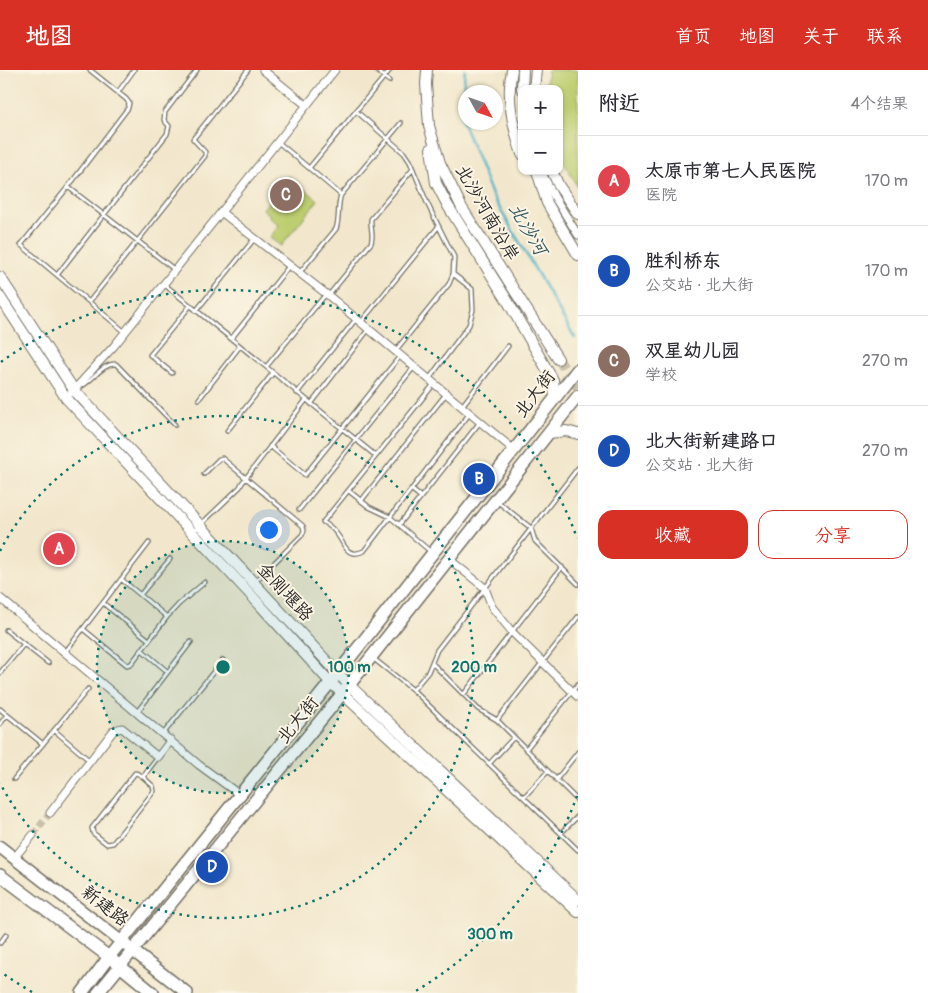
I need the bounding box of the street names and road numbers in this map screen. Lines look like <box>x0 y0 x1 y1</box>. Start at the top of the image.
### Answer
street label: 北沙河南沿岸 <box>450 160 524 266</box>
street label: 北大街 <box>509 366 561 422</box>
street label: 金刚堰路 <box>252 558 318 626</box>
street label: 北大街 <box>272 692 324 748</box>
street label: 新建路 <box>77 880 133 932</box>

